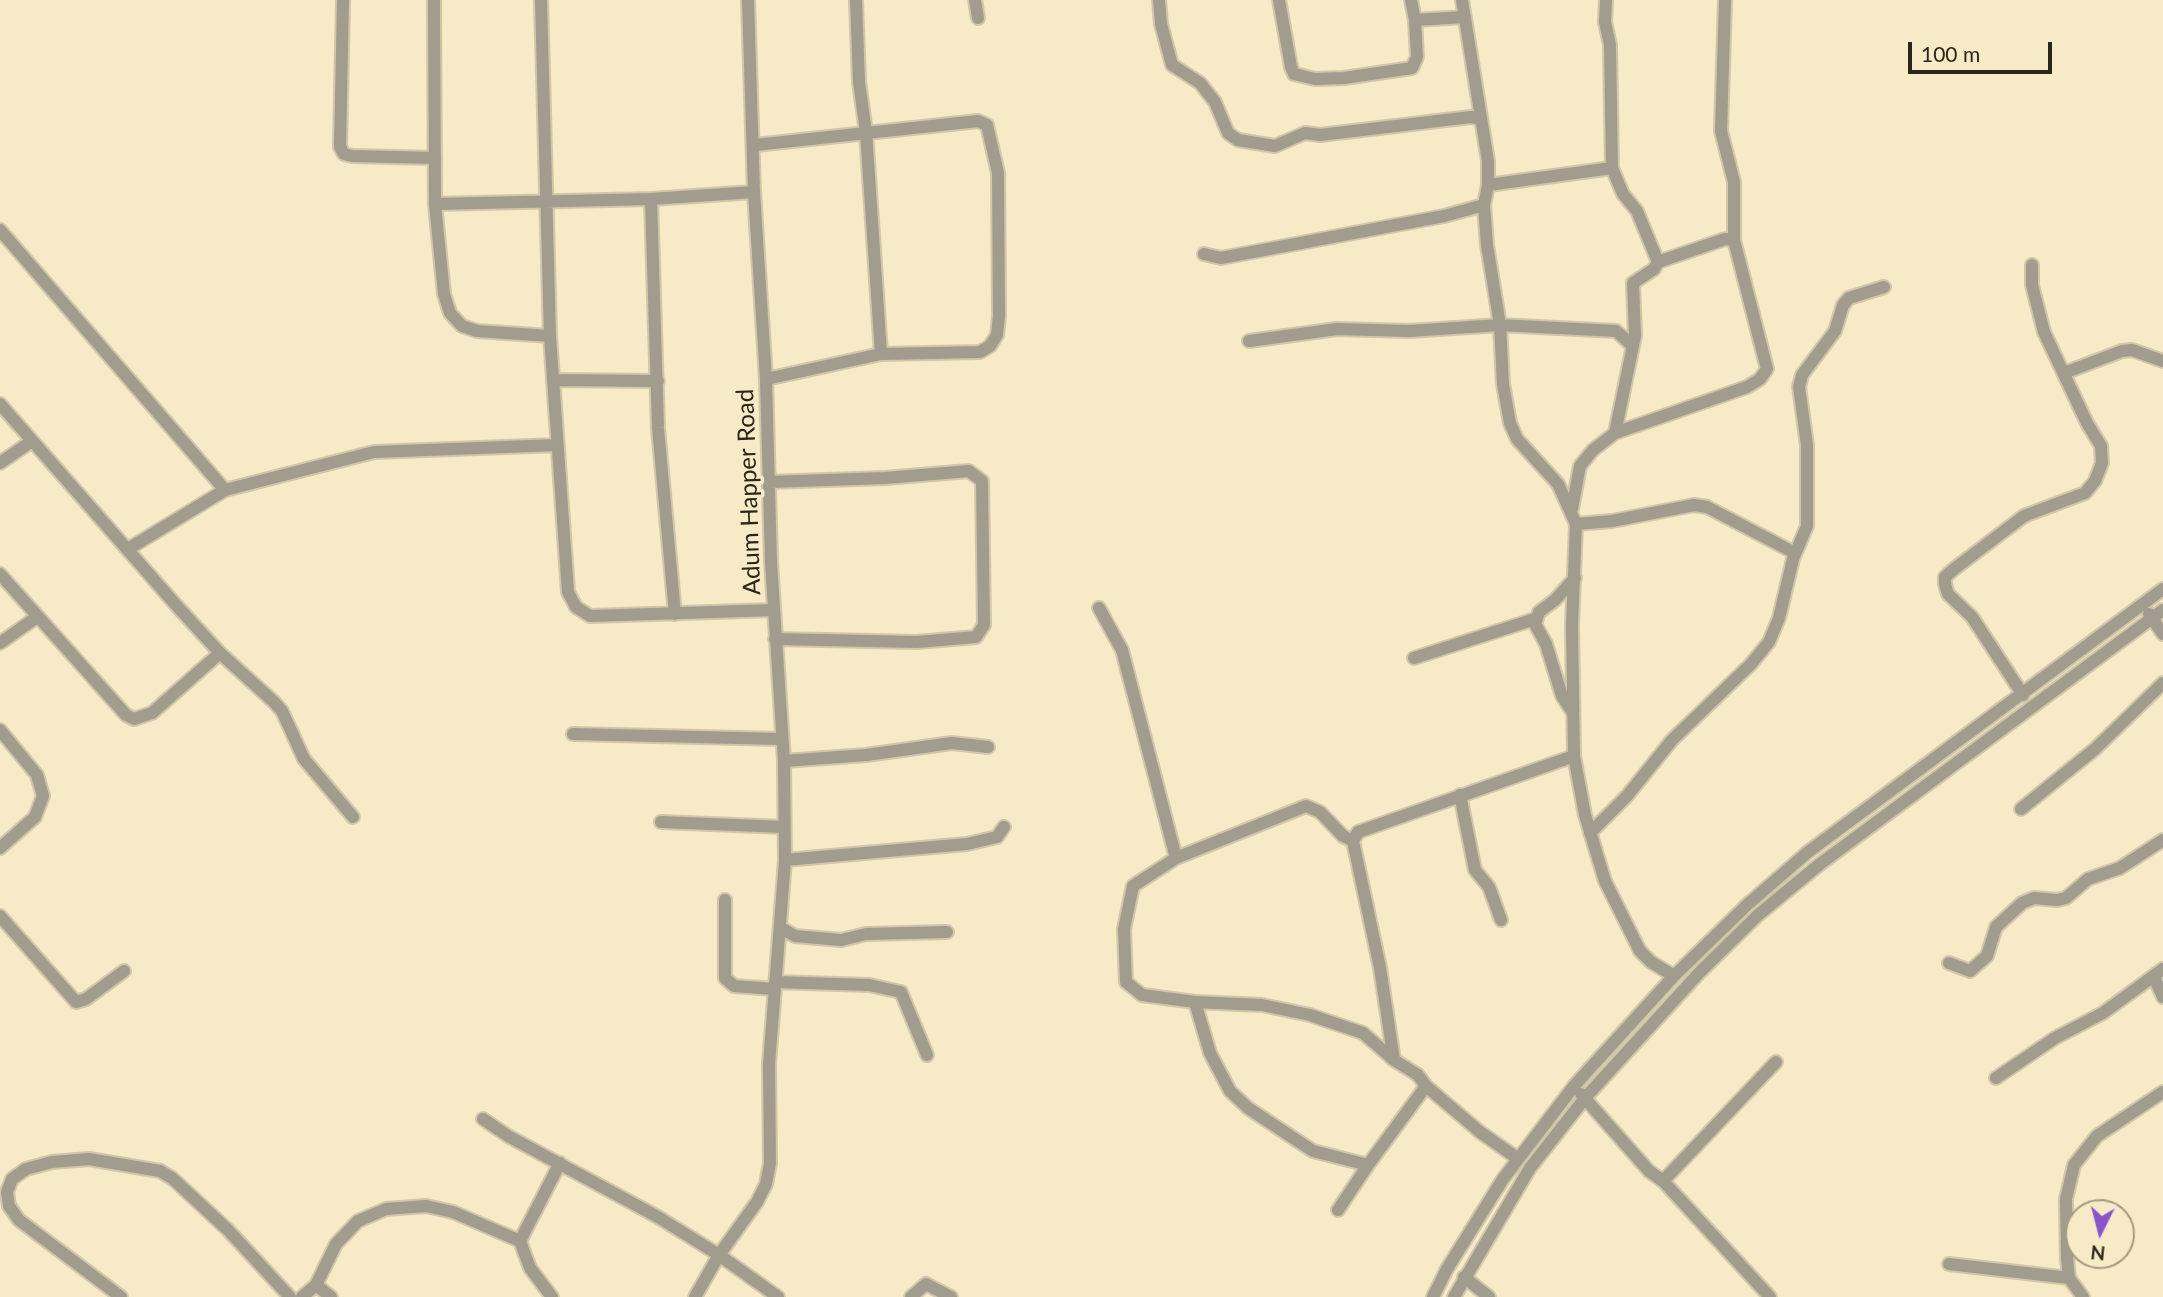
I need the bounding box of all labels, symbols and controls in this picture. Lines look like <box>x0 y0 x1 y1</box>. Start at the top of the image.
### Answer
scale bar <box>1911 28 2054 72</box>
text: 100 m <box>1921 41 1980 66</box>
street label: Adum Happer Road <box>731 388 767 596</box>
north arrow <box>2065 1199 2135 1269</box>
text: N <box>2089 1241 2106 1266</box>

